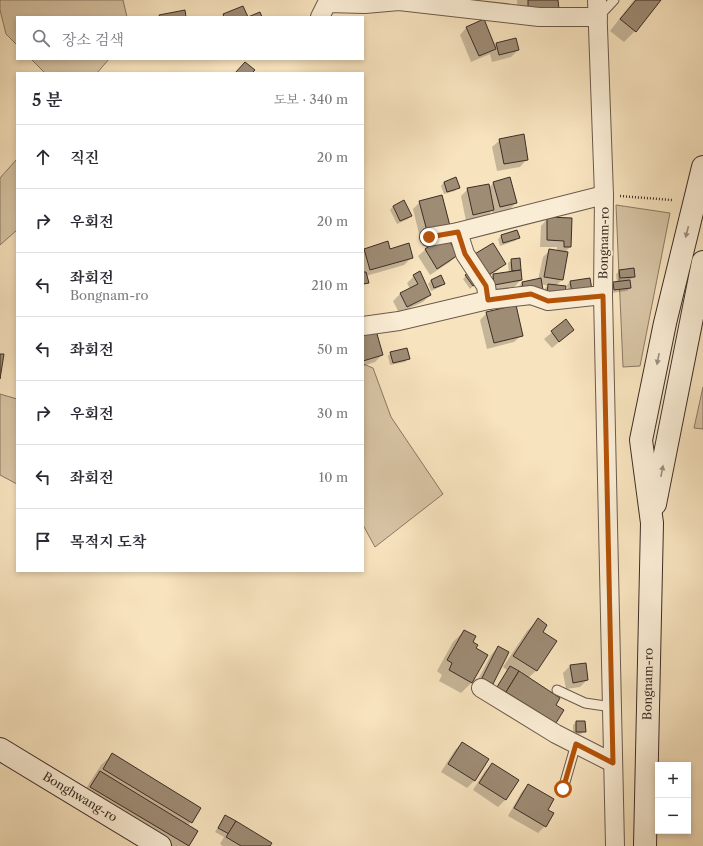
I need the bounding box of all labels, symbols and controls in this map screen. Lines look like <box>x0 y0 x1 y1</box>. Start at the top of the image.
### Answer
search box <box>16 16 364 60</box>
icon: search <box>30 27 52 49</box>
text: 장소 검색 <box>62 30 124 49</box>
text: 5 분 <box>32 90 62 110</box>
text: 도보 · 340 m <box>274 91 348 107</box>
icon: ahead <box>32 146 54 168</box>
text: 직진 <box>70 148 99 167</box>
text: 20 m <box>317 149 348 165</box>
street label: Bongnam-ro <box>595 207 612 279</box>
icon: right <box>32 210 54 232</box>
text: 우회전 <box>70 212 113 231</box>
text: 20 m <box>317 213 348 229</box>
one-way arrow <box>684 226 690 238</box>
route end <box>420 228 438 246</box>
text: 좌회전 <box>70 268 113 287</box>
icon: left <box>32 274 54 296</box>
text: 210 m <box>311 277 348 293</box>
text: Bongnam-ro <box>70 287 148 303</box>
icon: left <box>32 338 54 360</box>
text: 좌회전 <box>70 340 113 359</box>
text: 50 m <box>317 341 348 357</box>
one-way arrow <box>654 353 660 365</box>
icon: right <box>32 402 54 424</box>
text: 우회전 <box>70 404 113 423</box>
text: 30 m <box>317 405 348 421</box>
one-way arrow <box>659 465 665 477</box>
icon: left <box>32 466 54 488</box>
text: 좌회전 <box>70 468 113 487</box>
text: 10 m <box>319 469 348 485</box>
icon: arrive <box>32 530 54 552</box>
text: 목적지 도착 <box>70 532 146 551</box>
street label: Bongnam-ro <box>639 648 656 720</box>
map controls <box>655 762 691 834</box>
button: + <box>655 762 691 798</box>
street label: Bonghwang-ro <box>40 768 120 825</box>
route start <box>554 780 572 798</box>
button: − <box>655 798 691 834</box>

